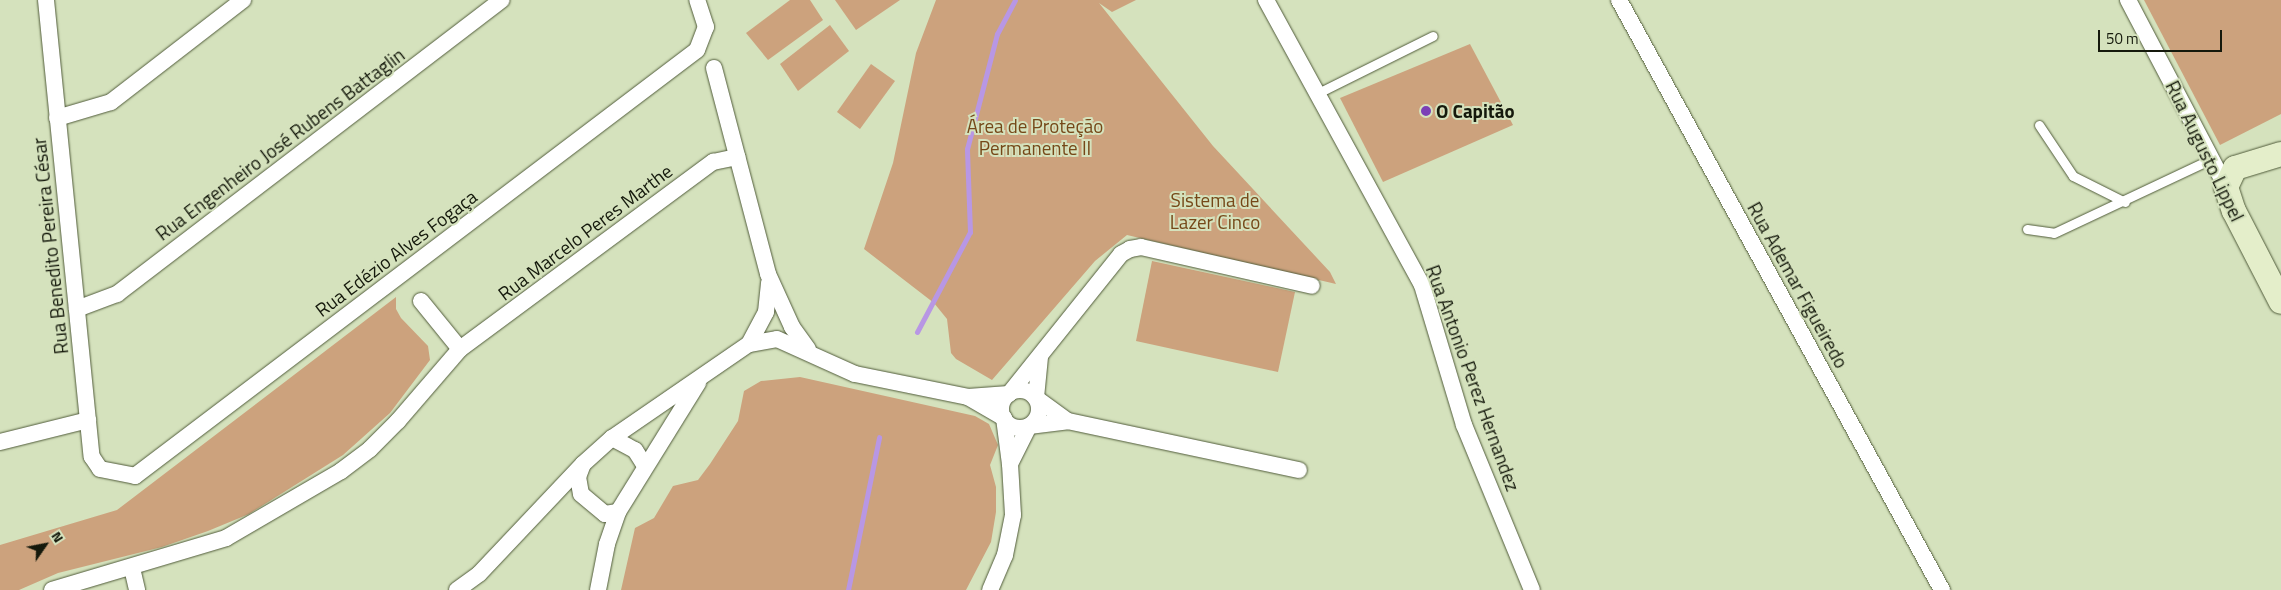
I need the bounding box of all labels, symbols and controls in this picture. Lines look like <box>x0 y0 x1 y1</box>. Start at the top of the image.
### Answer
scale bar <box>2101 20 2225 52</box>
text: 50 m <box>2106 27 2139 50</box>
street label: Rua Engenheiro José Rubens Battaglin <box>151 43 409 245</box>
street label: Rua Augusto Lippel <box>2161 77 2249 225</box>
place label: O Capitão <box>1436 100 1515 122</box>
marker: O Capitão <box>1420 105 1432 117</box>
park label: Área de Proteção Permanente II <box>967 115 1103 159</box>
street label: Rua Benedito Pereira César <box>27 137 73 355</box>
street label: Rua Marcelo Peres Marthe <box>493 159 677 305</box>
street label: Rua Edézio Alves Fogaça <box>311 185 481 321</box>
park label: Sistema de Lazer Cinco <box>1170 189 1260 233</box>
street label: Rua Ademar Figueiredo <box>1743 198 1853 372</box>
street label: Rua Antonio Perez Hernandez <box>1421 262 1525 494</box>
north arrow <box>20 520 70 570</box>
text: N <box>47 527 69 546</box>

